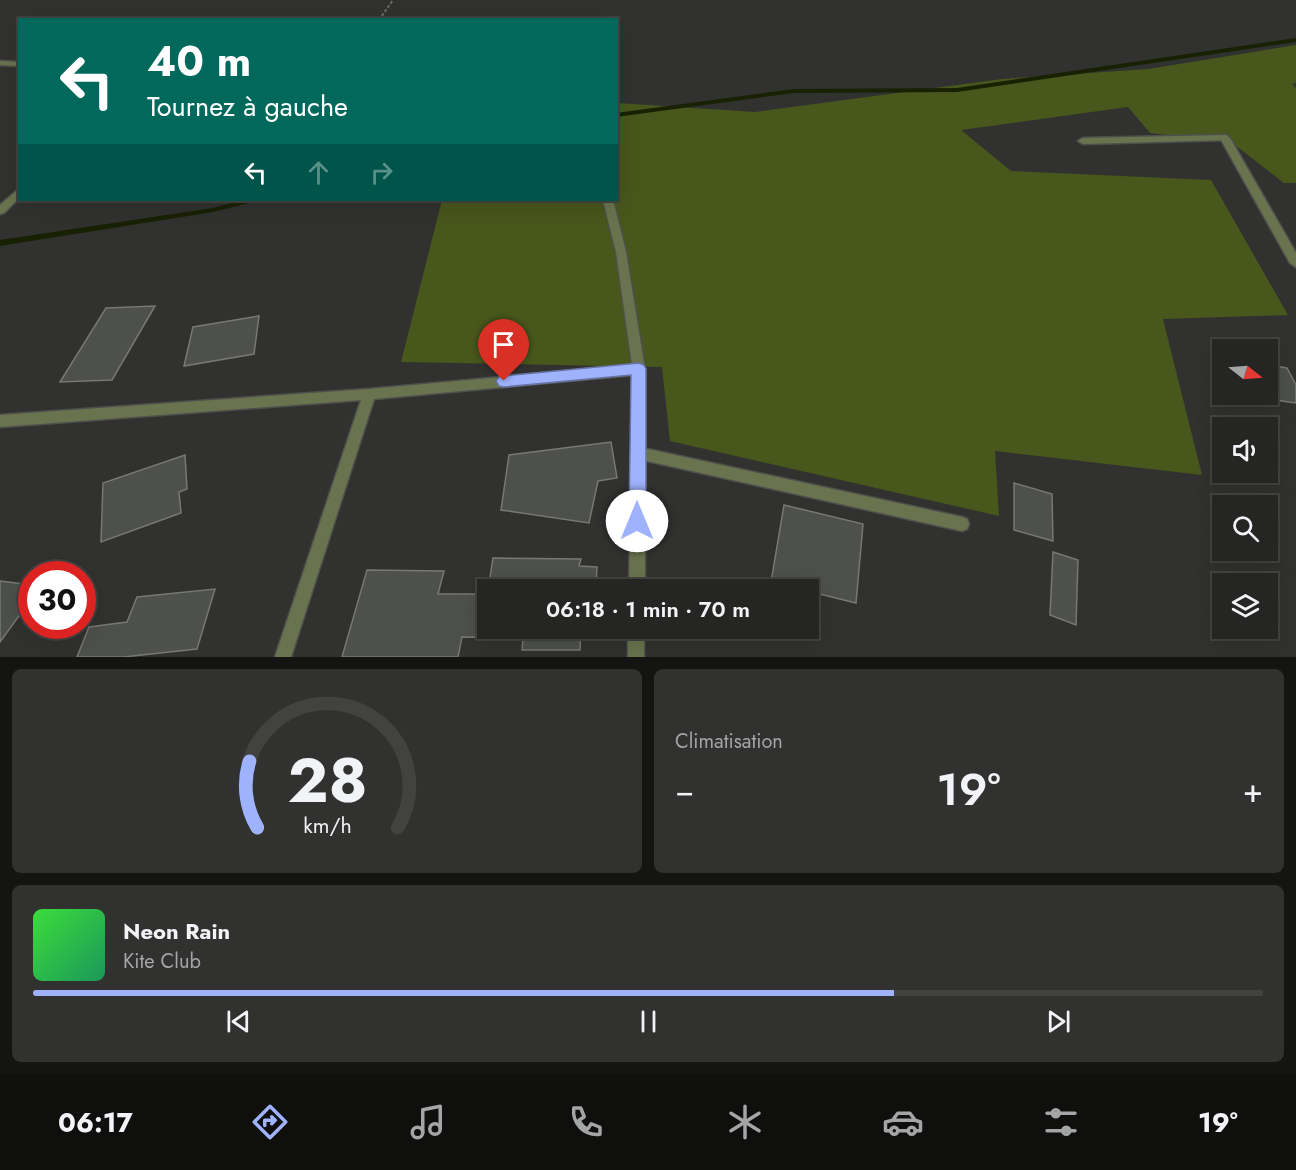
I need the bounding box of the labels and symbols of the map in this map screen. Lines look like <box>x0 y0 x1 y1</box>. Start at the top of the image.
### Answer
pin <box>478 319 529 381</box>
north arrow <box>1212 339 1278 405</box>
position arrow <box>605 489 669 553</box>
speed limit sign: 30 <box>18 561 96 639</box>

